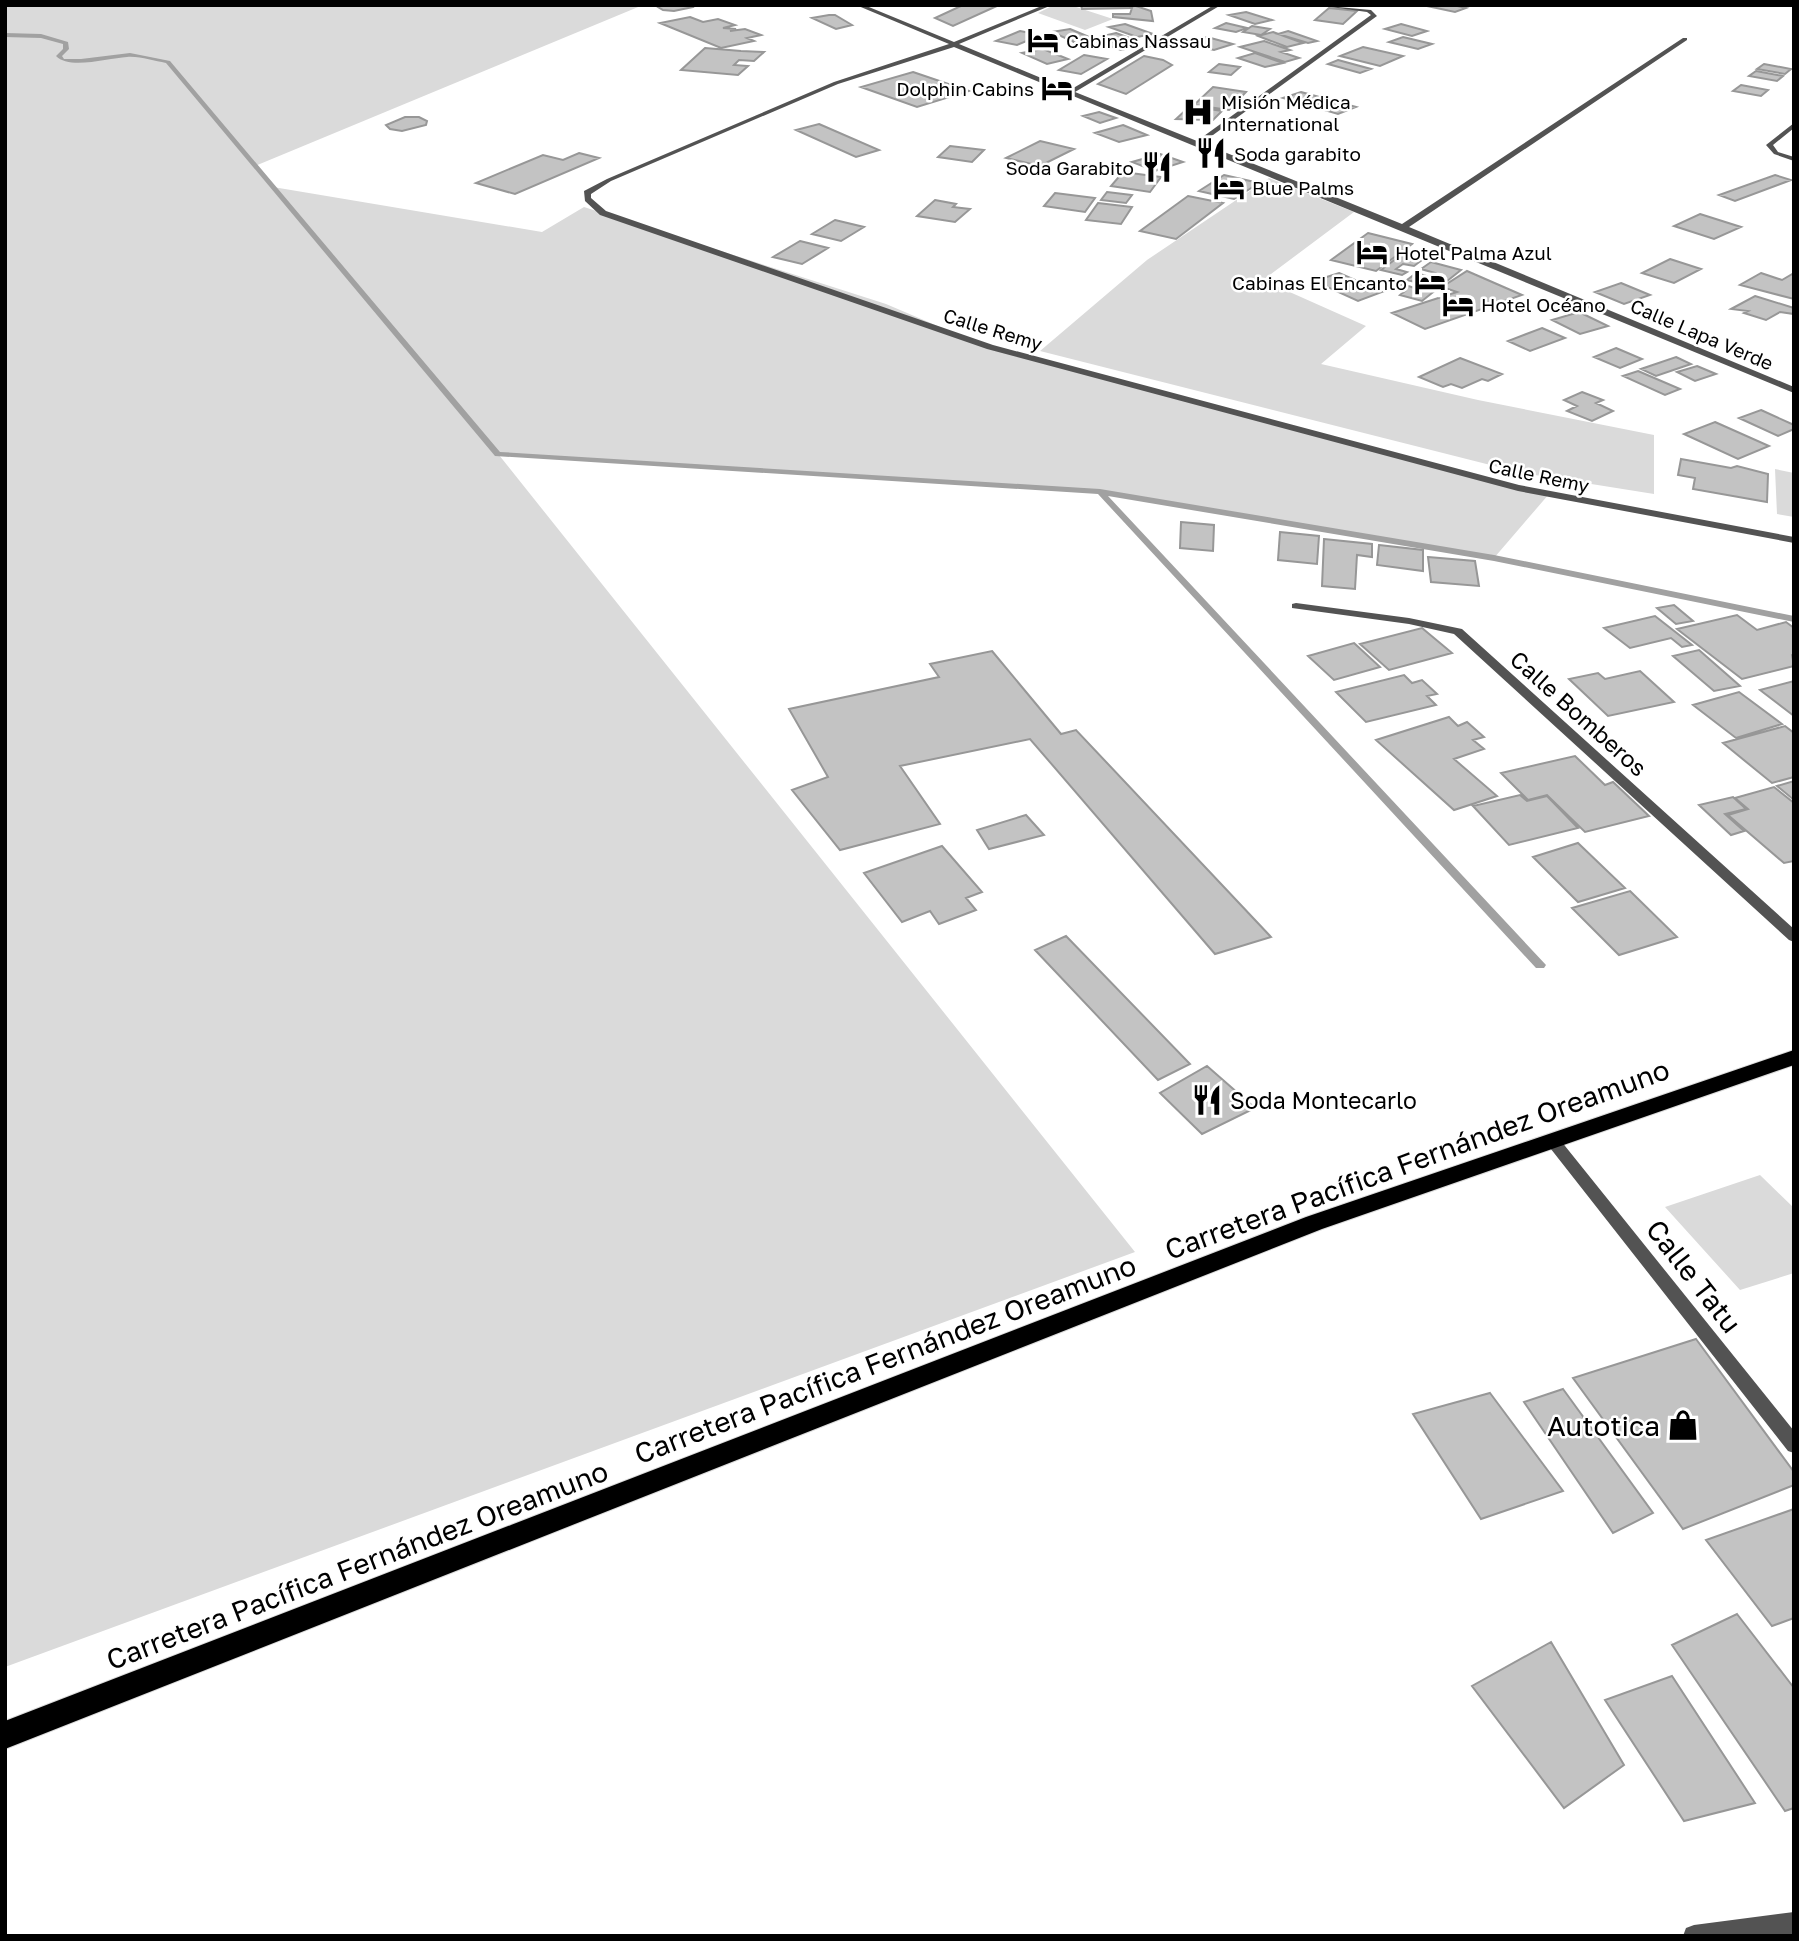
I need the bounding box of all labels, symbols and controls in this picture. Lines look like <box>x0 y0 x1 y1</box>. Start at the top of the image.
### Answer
hotel icon: Cabinas Nassau <box>1026 23 1060 57</box>
place label: Cabinas Nassau <box>1066 29 1211 52</box>
hotel icon: Dolphin Cabins <box>1040 71 1074 105</box>
place label: Dolphin Cabins <box>896 77 1034 100</box>
place label: Misión Médica International <box>1221 90 1351 135</box>
hospital icon: Misión Médica International <box>1181 95 1215 129</box>
restaurant icon: Soda garabito <box>1194 136 1228 170</box>
place label: Soda garabito <box>1234 142 1361 165</box>
restaurant icon: Soda Garabito <box>1140 150 1174 184</box>
place label: Soda Garabito <box>1005 156 1134 179</box>
hotel icon: Blue Palms <box>1212 170 1246 204</box>
place label: Blue Palms <box>1252 176 1354 199</box>
hotel icon: Hotel Palma Azul <box>1355 235 1389 269</box>
place label: Hotel Palma Azul <box>1395 241 1552 264</box>
hotel icon: Cabinas El Encanto <box>1413 265 1447 299</box>
place label: Cabinas El Encanto <box>1232 271 1407 294</box>
hotel icon: Hotel Océano <box>1441 287 1475 321</box>
place label: Hotel Océano <box>1481 293 1606 316</box>
street label: Calle Lapa Verde <box>1627 294 1777 374</box>
street label: Calle Remy <box>941 303 1046 355</box>
street label: Calle Remy <box>1487 453 1592 497</box>
street label: Calle Bomberos <box>1505 644 1653 782</box>
street label: Carretera Pacífica Fernández Oreamuno <box>1160 1052 1674 1266</box>
restaurant icon: Soda Montecarlo <box>1190 1083 1224 1117</box>
place label: Soda Montecarlo <box>1230 1086 1417 1114</box>
street label: Calle Tatu <box>1640 1213 1748 1339</box>
street label: Carretera Pacífica Fernández Oreamuno <box>630 1248 1140 1470</box>
shop icon: Autotica <box>1666 1408 1700 1442</box>
place label: Autotica <box>1547 1409 1660 1442</box>
street label: Carretera Pacífica Fernández Oreamuno <box>102 1454 612 1676</box>

